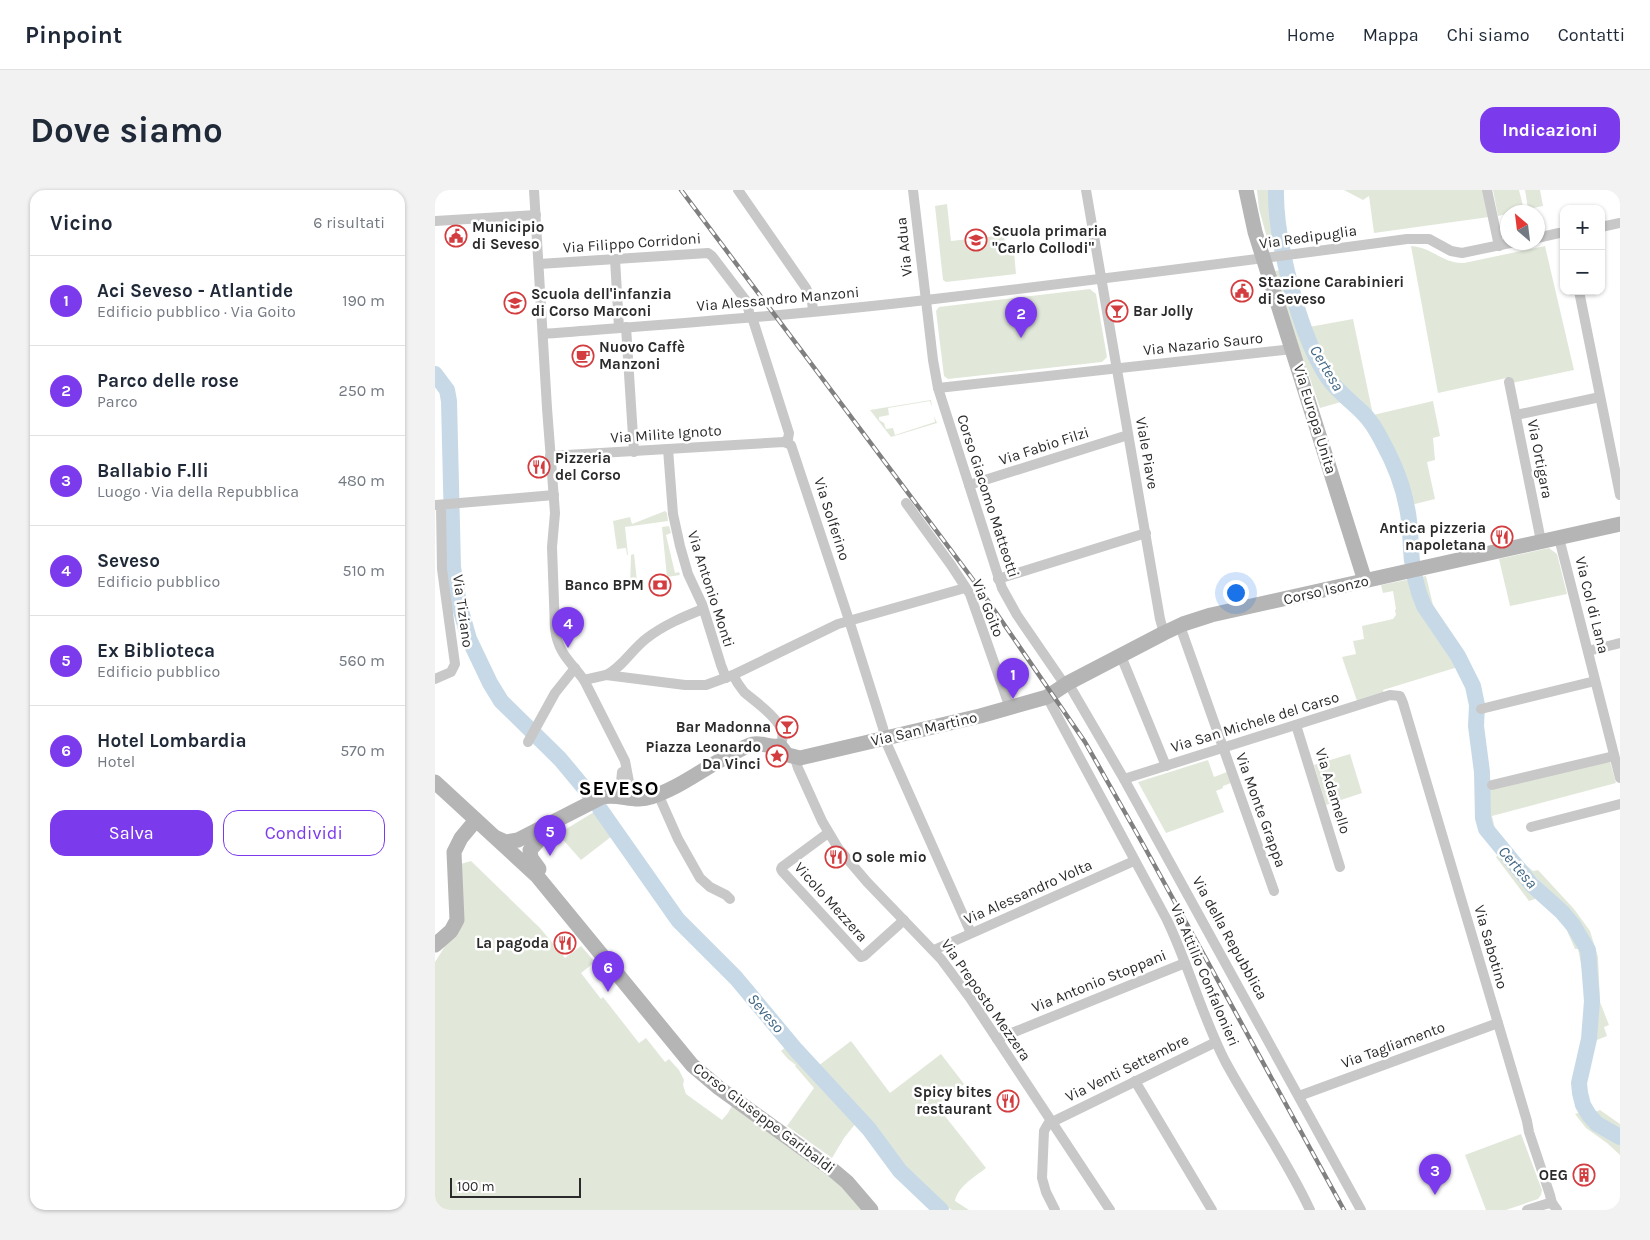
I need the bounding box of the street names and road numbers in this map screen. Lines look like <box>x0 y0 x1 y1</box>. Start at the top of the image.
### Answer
street label: Via Adua <box>892 216 916 278</box>
street label: Via Redipuglia <box>1258 221 1358 253</box>
street label: Via Filippo Corridoni <box>562 229 702 257</box>
street label: Via Alessandro Manzoni <box>696 283 860 315</box>
street label: Via Nazario Sauro <box>1142 329 1264 359</box>
street label: Via Europa Unita <box>1290 362 1340 476</box>
street label: Corso Giacomo Matteotti <box>953 412 1023 580</box>
street label: Viale Piave <box>1132 416 1162 490</box>
street label: Via Ortigara <box>1523 418 1557 500</box>
street label: Via Milite Ignoto <box>610 421 722 447</box>
street label: Via Fabio Filzi <box>997 423 1091 469</box>
street label: Via Solferino <box>810 475 854 563</box>
street label: Via Antonio Monti <box>684 528 738 650</box>
street label: Via Col di Lana <box>1571 555 1613 655</box>
street label: Corso Isonzo <box>1282 571 1370 609</box>
street label: Via Tiziano <box>449 573 477 649</box>
street label: Via Goito <box>968 576 1008 640</box>
street label: Via San Michele del Carso <box>1169 688 1341 756</box>
street label: Via San Martino <box>869 708 979 750</box>
street label: Via Adamello <box>1311 746 1355 836</box>
street label: Via Monte Grappa <box>1232 750 1290 870</box>
street label: Via Alessandro Volta <box>961 856 1095 928</box>
street label: Vicolo Mezzera <box>791 859 871 945</box>
street label: Via della Repubblica <box>1188 873 1272 1003</box>
street label: Via Attilio Confalonieri <box>1167 901 1243 1049</box>
street label: Via Sabotino <box>1470 903 1512 991</box>
street label: Via Preposto Mezzera <box>937 936 1035 1064</box>
street label: Via Antonio Stoppani <box>1029 946 1169 1016</box>
street label: Via Tagliamento <box>1339 1018 1447 1072</box>
street label: Via Venti Settembre <box>1062 1030 1192 1106</box>
street label: Corso Giuseppe Garibaldi <box>690 1059 838 1177</box>

